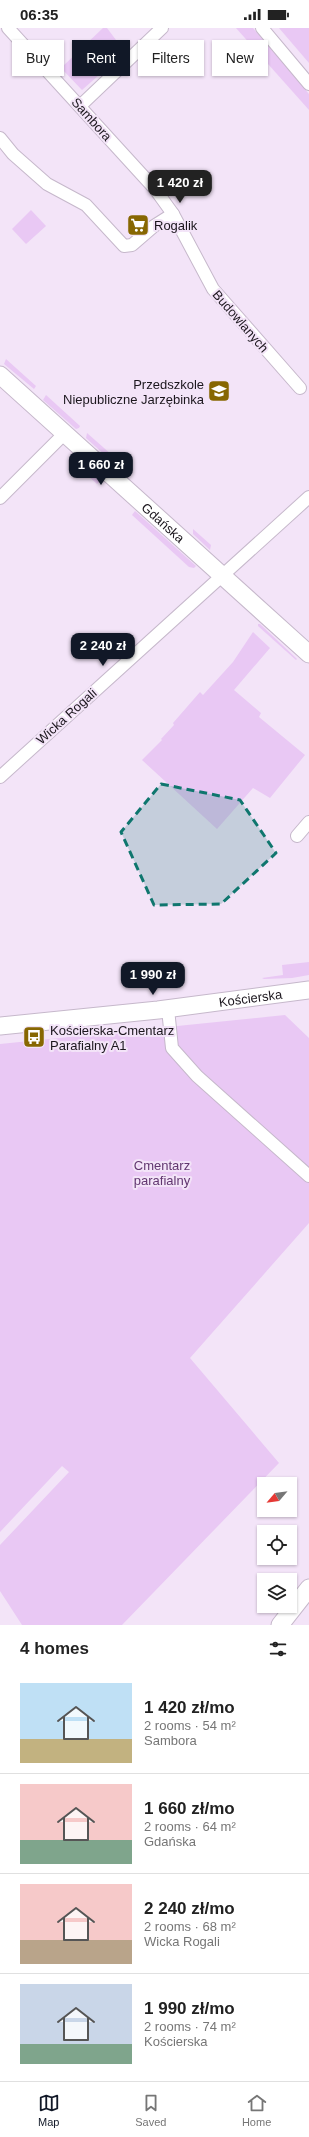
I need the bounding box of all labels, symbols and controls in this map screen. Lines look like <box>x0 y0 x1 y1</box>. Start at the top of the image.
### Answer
text: 06:35 <box>20 6 58 23</box>
chip: Buy <box>12 40 64 76</box>
chip: Rent <box>72 40 130 76</box>
chip: Filters <box>138 40 204 76</box>
chip: New <box>212 40 268 76</box>
street label: Sambora <box>68 95 115 145</box>
pin: 1 420 zł <box>139 170 221 204</box>
text: 1 420 zł <box>157 175 203 190</box>
supermarket icon: Rogalik <box>125 212 151 238</box>
place label: Rogalik <box>154 218 198 233</box>
street label: Budowlanych <box>210 287 272 355</box>
place label: Przedszkole Niepubliczne Jarzębinka <box>63 377 205 407</box>
school or university icon: Przedszkole Niepubliczne Jarzębinka <box>206 378 232 404</box>
pin: 1 660 zł <box>60 452 142 486</box>
text: 1 660 zł <box>78 457 124 472</box>
street label: Gdańska <box>139 500 188 546</box>
pin: 2 240 zł <box>62 633 144 667</box>
text: 2 240 zł <box>80 638 126 653</box>
street label: Wicka Rogali <box>33 685 100 747</box>
pin: 1 990 zł <box>112 962 194 996</box>
text: 1 990 zł <box>130 967 176 982</box>
street label: Kościerska <box>218 987 284 1010</box>
place label: Kościerska-Cmentarz Parafialny A1 <box>50 1023 174 1053</box>
bus stop icon: Kościerska-Cmentarz Parafialny A1 <box>21 1024 47 1050</box>
park label: Cmentarz parafialny <box>134 1158 191 1188</box>
north arrow <box>257 1477 297 1517</box>
map controls <box>257 1477 297 1613</box>
button: locate <box>257 1525 297 1565</box>
button: layers <box>257 1573 297 1613</box>
icon: filters <box>267 1638 289 1660</box>
text: 4 homes <box>20 1639 89 1658</box>
text: 1 420 zł/mo <box>144 1698 235 1717</box>
icon: home <box>52 1699 100 1747</box>
text: 2 rooms · 54 m² <box>144 1718 236 1733</box>
text: Sambora <box>144 1733 197 1748</box>
text: 1 660 zł/mo <box>144 1799 235 1818</box>
icon: home <box>52 1800 100 1848</box>
text: 2 rooms · 64 m² <box>144 1819 236 1834</box>
text: Gdańska <box>144 1834 196 1849</box>
text: 2 240 zł/mo <box>144 1899 235 1918</box>
icon: home <box>52 1900 100 1948</box>
text: 2 rooms · 68 m² <box>144 1919 236 1934</box>
text: Wicka Rogali <box>144 1934 220 1949</box>
text: 1 990 zł/mo <box>144 1999 235 2018</box>
icon: home <box>52 2000 100 2048</box>
text: 2 rooms · 74 m² <box>144 2019 236 2034</box>
text: Kościerska <box>144 2034 208 2049</box>
tab: Map <box>38 2092 60 2128</box>
tab: Saved <box>135 2092 166 2128</box>
tab: Home <box>242 2092 271 2128</box>

